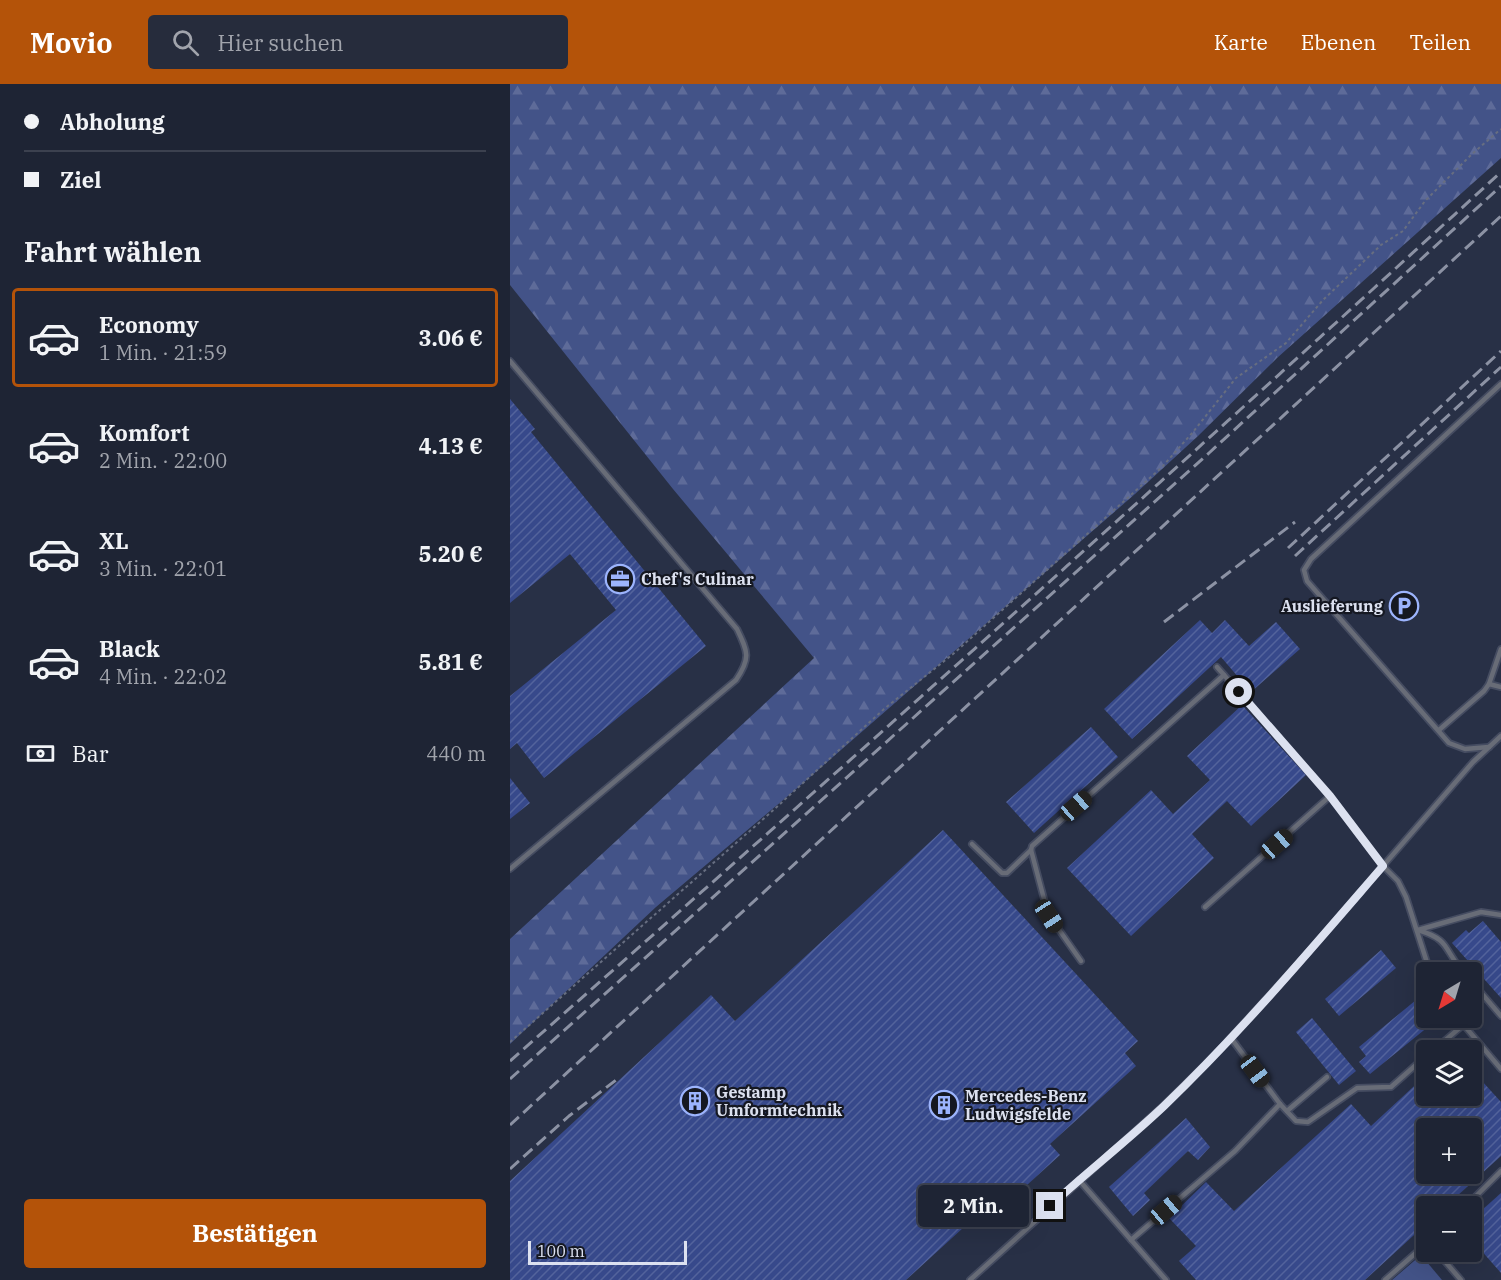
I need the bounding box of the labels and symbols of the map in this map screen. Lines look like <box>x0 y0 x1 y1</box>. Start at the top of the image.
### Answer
office icon: Chef's Culinar <box>604 563 636 595</box>
place label: Chef's Culinar <box>641 569 754 589</box>
parking icon: Auslieferung <box>1388 590 1420 622</box>
place label: Auslieferung <box>1281 596 1384 616</box>
route start <box>1225 678 1252 705</box>
car <box>1057 787 1095 825</box>
car <box>1258 825 1296 863</box>
car <box>1032 896 1066 936</box>
north arrow <box>1416 962 1482 1028</box>
car <box>1237 1051 1273 1091</box>
place label: Gestamp Umformtechnik <box>716 1082 842 1120</box>
building icon: Gestamp Umformtechnik <box>679 1085 711 1117</box>
place label: Mercedes-Benz Ludwigsfelde <box>965 1086 1087 1124</box>
building icon: Mercedes-Benz Ludwigsfelde <box>928 1089 960 1121</box>
callout: 2 Min. <box>918 1185 1029 1227</box>
route end <box>1036 1192 1063 1219</box>
car <box>1146 1192 1186 1228</box>
scale bar <box>528 1238 687 1266</box>

